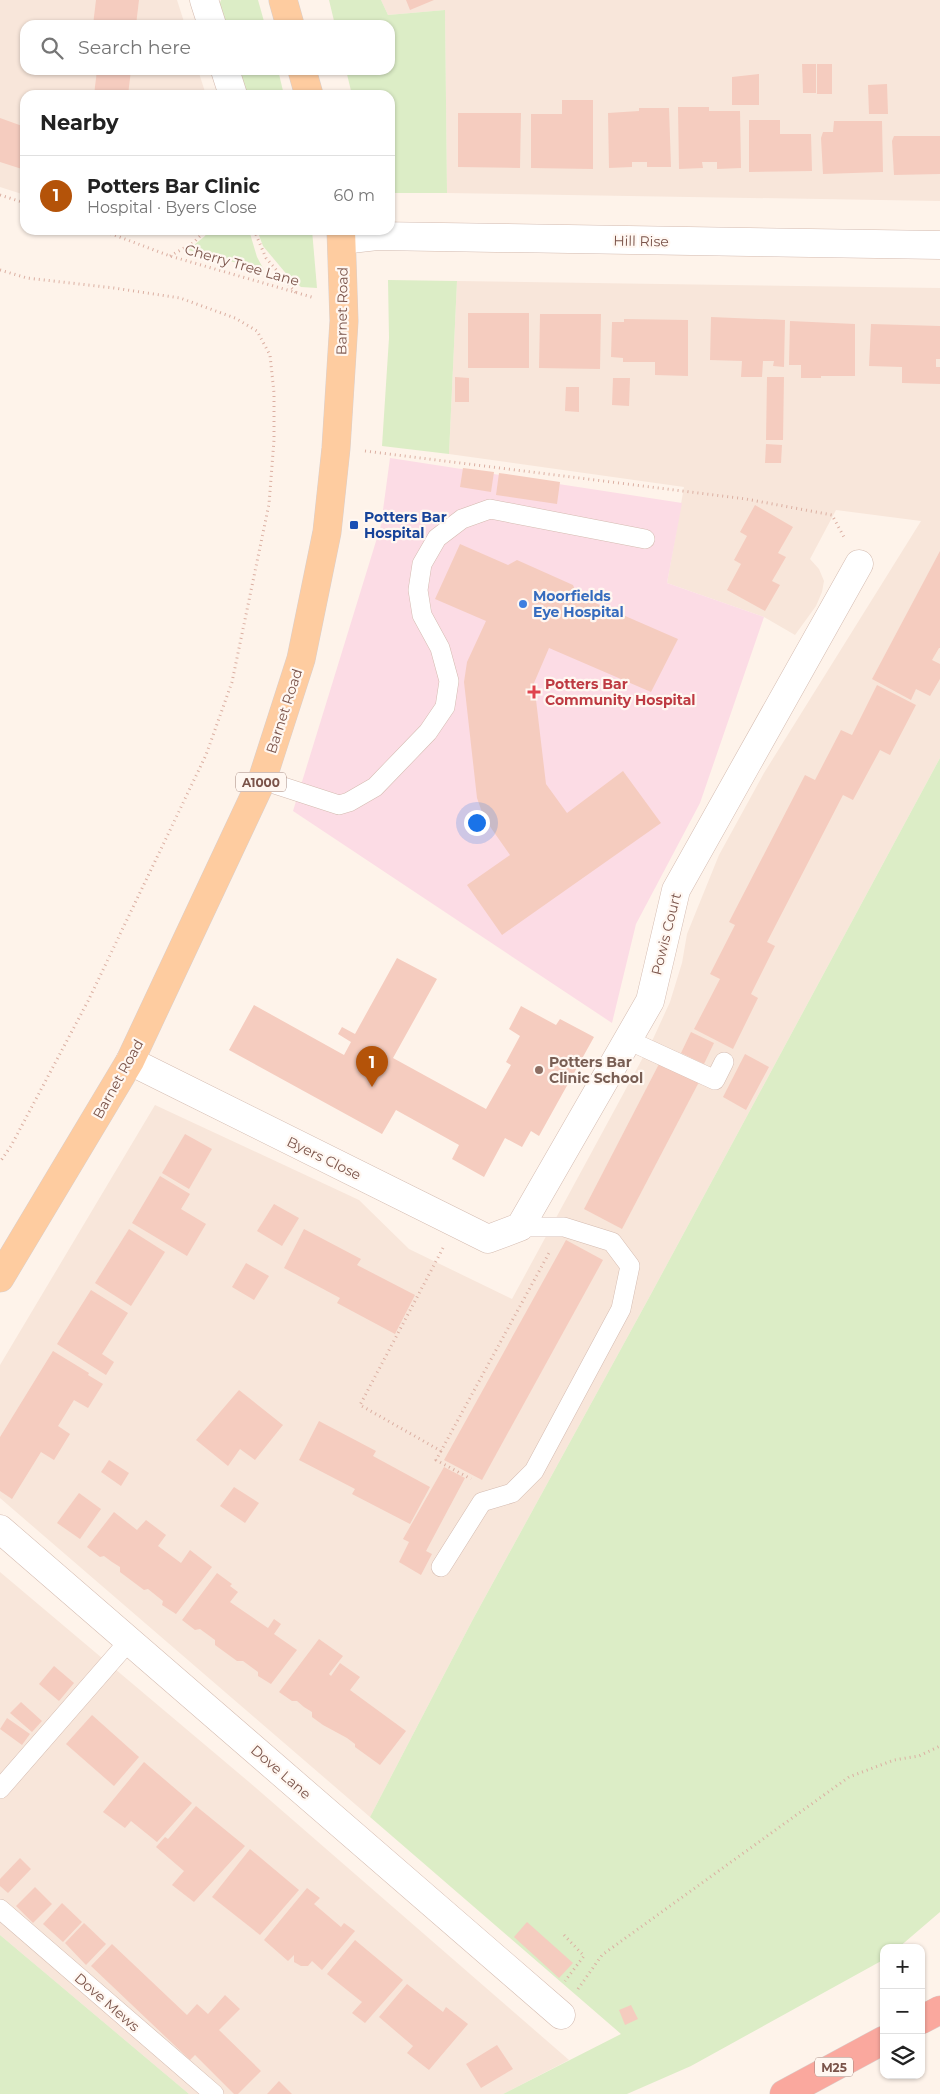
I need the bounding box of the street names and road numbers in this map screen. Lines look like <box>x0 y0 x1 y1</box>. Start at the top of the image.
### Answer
street label: Hill Rise <box>613 232 669 250</box>
street label: Cherry Tree Lane <box>183 240 301 290</box>
street label: Barnet Road <box>332 267 352 355</box>
street label: Barnet Road <box>262 666 306 756</box>
road number: A1000 <box>236 772 286 792</box>
street label: Powis Court <box>647 891 685 977</box>
street label: Barnet Road <box>89 1036 147 1122</box>
street label: Byers Close <box>284 1132 364 1184</box>
street label: Dove Lane <box>247 1741 315 1803</box>
street label: Dove Mews <box>71 1969 143 2035</box>
road number: M25 <box>815 2058 853 2076</box>

